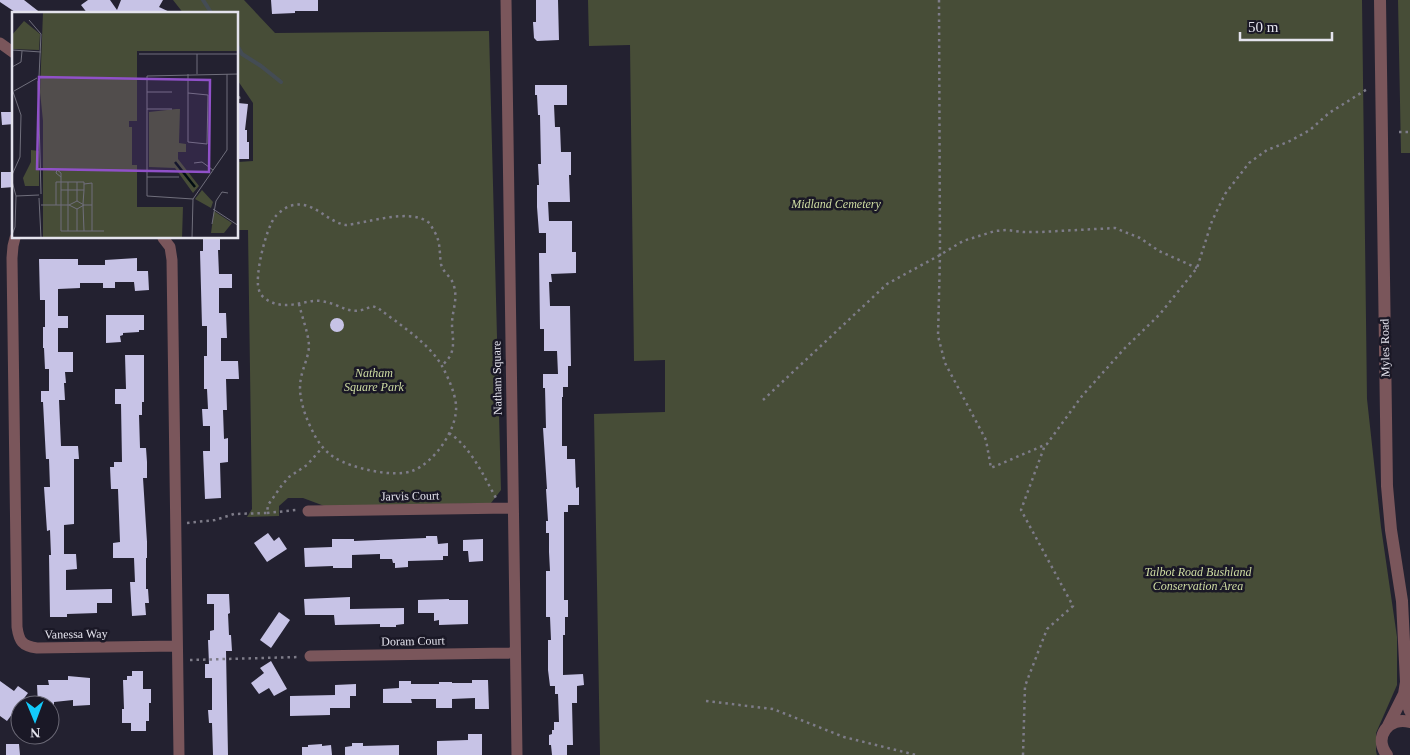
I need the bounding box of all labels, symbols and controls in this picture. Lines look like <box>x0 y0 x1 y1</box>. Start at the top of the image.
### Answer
scale bar <box>1240 10 1332 42</box>
inset map <box>12 12 239 239</box>
text: 50 m <box>1248 19 1279 35</box>
park label: Midland Cemetery <box>790 197 881 211</box>
street label: Myles Road <box>1377 319 1393 377</box>
street label: Natham Square <box>489 341 505 415</box>
park label: Natham Square Park <box>344 366 405 394</box>
street label: Jarvis Court <box>381 488 440 504</box>
park label: Talbot Road Bushland Conservation Area <box>1145 565 1252 593</box>
street label: Vanessa Way <box>44 626 108 642</box>
street label: Doram Court <box>381 633 446 649</box>
north arrow <box>10 695 60 745</box>
text: N <box>30 725 40 740</box>

